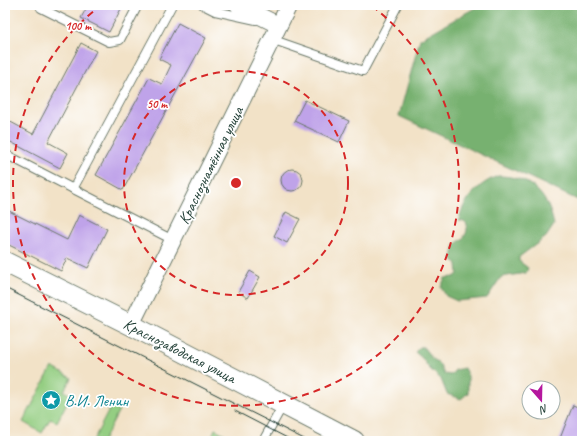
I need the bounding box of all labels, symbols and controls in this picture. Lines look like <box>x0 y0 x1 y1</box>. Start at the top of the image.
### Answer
text: 100 m <box>65 18 92 34</box>
text: 50 m <box>147 96 168 112</box>
street label: Краснознамённая улица <box>174 102 249 228</box>
centre of rings <box>229 176 243 190</box>
street label: Краснозаводская улица <box>120 314 240 388</box>
north arrow <box>521 380 561 420</box>
place icon: В.И. Ленин <box>40 389 62 411</box>
place label: В.И. Ленин <box>65 391 130 411</box>
text: N <box>537 402 550 418</box>

